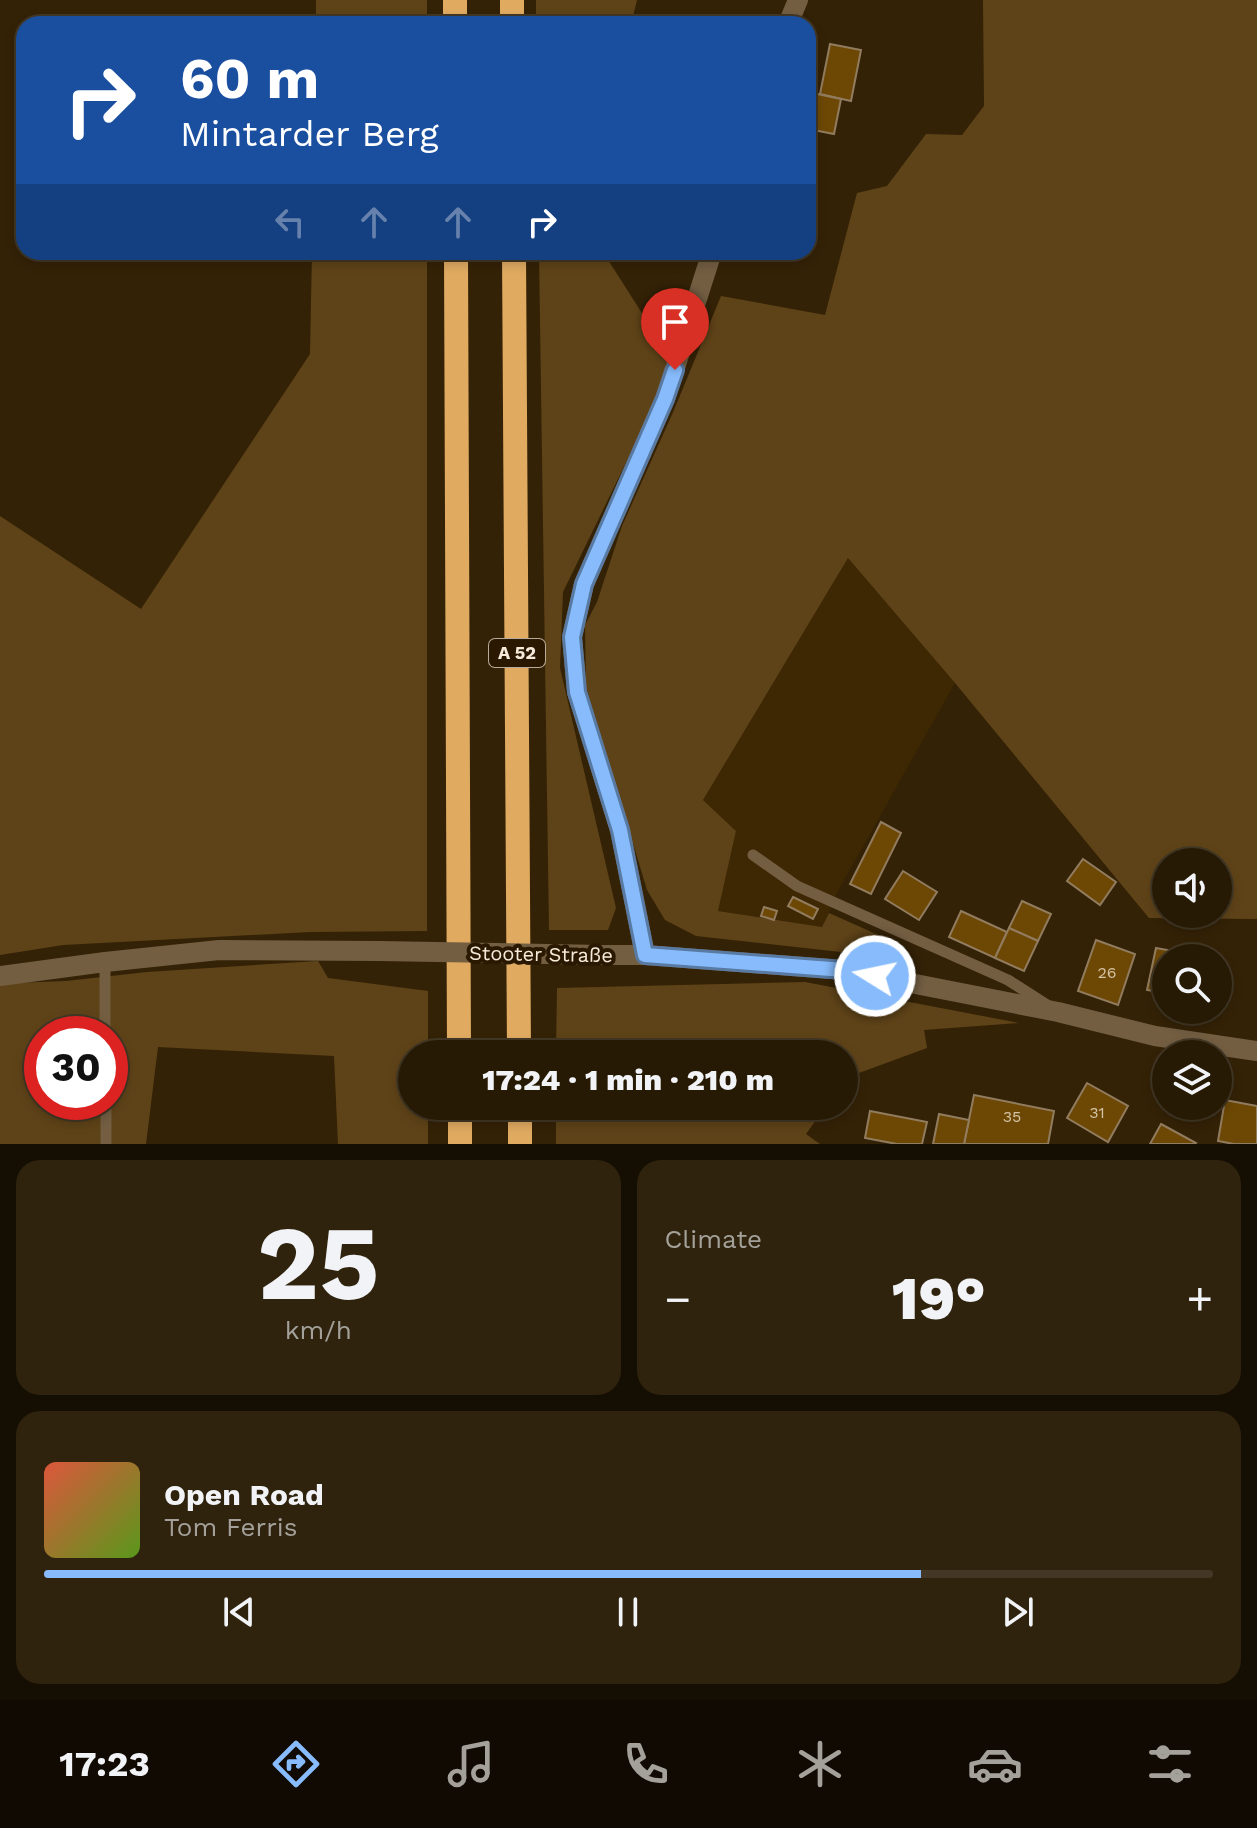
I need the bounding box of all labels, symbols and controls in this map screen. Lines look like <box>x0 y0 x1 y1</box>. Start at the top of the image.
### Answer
text: 60 m <box>180 46 319 112</box>
icon: right <box>48 48 152 152</box>
text: Mintarder Berg <box>180 113 439 155</box>
icon: left <box>268 200 312 244</box>
icon: ahead <box>352 200 396 244</box>
icon: ahead <box>436 200 480 244</box>
icon: right <box>520 200 564 244</box>
pin <box>641 288 709 370</box>
icon: arrive <box>653 300 697 344</box>
road number: A 52 <box>489 639 545 667</box>
map controls <box>1152 848 1232 1120</box>
button: sound <box>1152 848 1232 928</box>
position arrow <box>833 934 917 1018</box>
street label: Stooter Straße <box>469 941 613 967</box>
button: search <box>1152 944 1232 1024</box>
house number: 26 <box>1097 963 1117 982</box>
speed limit sign: 30 <box>24 1016 128 1120</box>
button: layers <box>1152 1040 1232 1120</box>
text: 17:24 · 1 min · 210 m <box>482 1062 774 1097</box>
house number: 31 <box>1089 1103 1105 1122</box>
house number: 35 <box>1003 1107 1021 1126</box>
text: 25 <box>257 1202 380 1324</box>
text: Climate <box>665 1224 762 1254</box>
text: 19° <box>892 1263 986 1334</box>
text: − <box>665 1273 691 1325</box>
text: + <box>1186 1273 1213 1325</box>
text: km/h <box>285 1315 352 1345</box>
text: Open Road <box>164 1477 324 1512</box>
text: Tom Ferris <box>164 1512 297 1542</box>
icon: previous <box>217 1590 261 1634</box>
icon: pause <box>606 1590 650 1634</box>
icon: next <box>996 1590 1040 1634</box>
icon: directions <box>268 1736 324 1792</box>
icon: music <box>443 1736 499 1792</box>
icon: phone <box>618 1736 674 1792</box>
icon: climate <box>792 1736 848 1792</box>
icon: car <box>967 1736 1023 1792</box>
icon: filters <box>1142 1736 1198 1792</box>
text: 17:23 <box>59 1743 150 1785</box>

